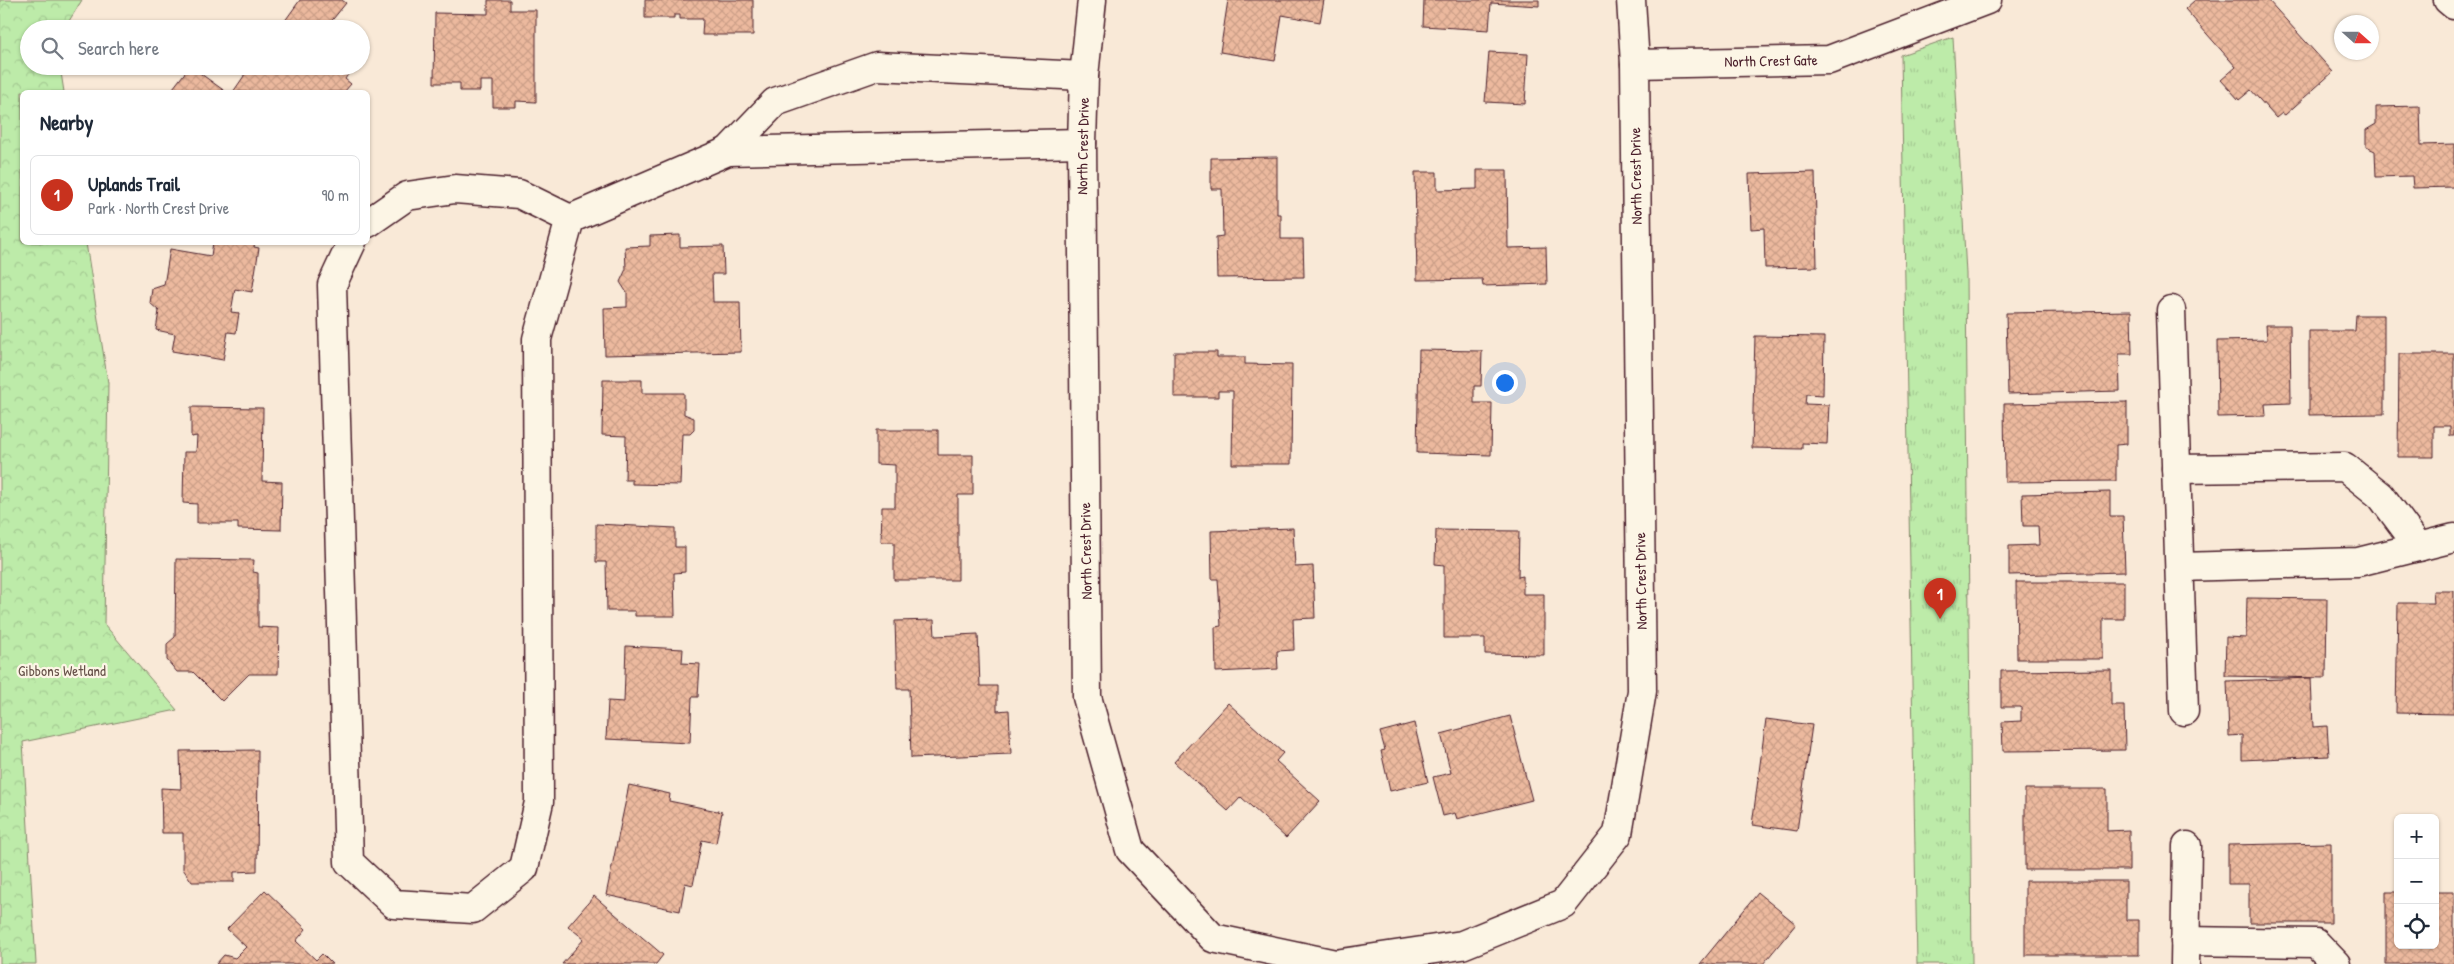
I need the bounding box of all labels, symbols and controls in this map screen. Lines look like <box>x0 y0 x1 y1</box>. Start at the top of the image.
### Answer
north arrow <box>2334 15 2379 60</box>
search box <box>20 20 370 75</box>
icon: search <box>38 34 66 62</box>
text: Search here <box>78 35 159 61</box>
street label: North Crest Gate <box>1724 49 1818 72</box>
street label: North Crest Drive <box>1071 97 1094 195</box>
text: Nearby <box>40 108 93 137</box>
street label: North Crest Drive <box>1624 127 1647 225</box>
text: Uplands Trail <box>88 171 180 197</box>
text: 1 <box>54 184 60 206</box>
text: 90 m <box>321 184 349 206</box>
text: Park · North Crest Drive <box>88 197 229 219</box>
your location <box>1492 370 1518 396</box>
street label: North Crest Drive <box>1074 502 1097 600</box>
street label: North Crest Drive <box>1629 532 1652 630</box>
pin: 1 <box>1924 578 1956 619</box>
park label: Gibbons Wetland <box>18 660 106 681</box>
map controls <box>2394 814 2439 949</box>
button: + <box>2394 814 2439 859</box>
button: − <box>2394 859 2439 904</box>
button: locate <box>2394 904 2439 949</box>

